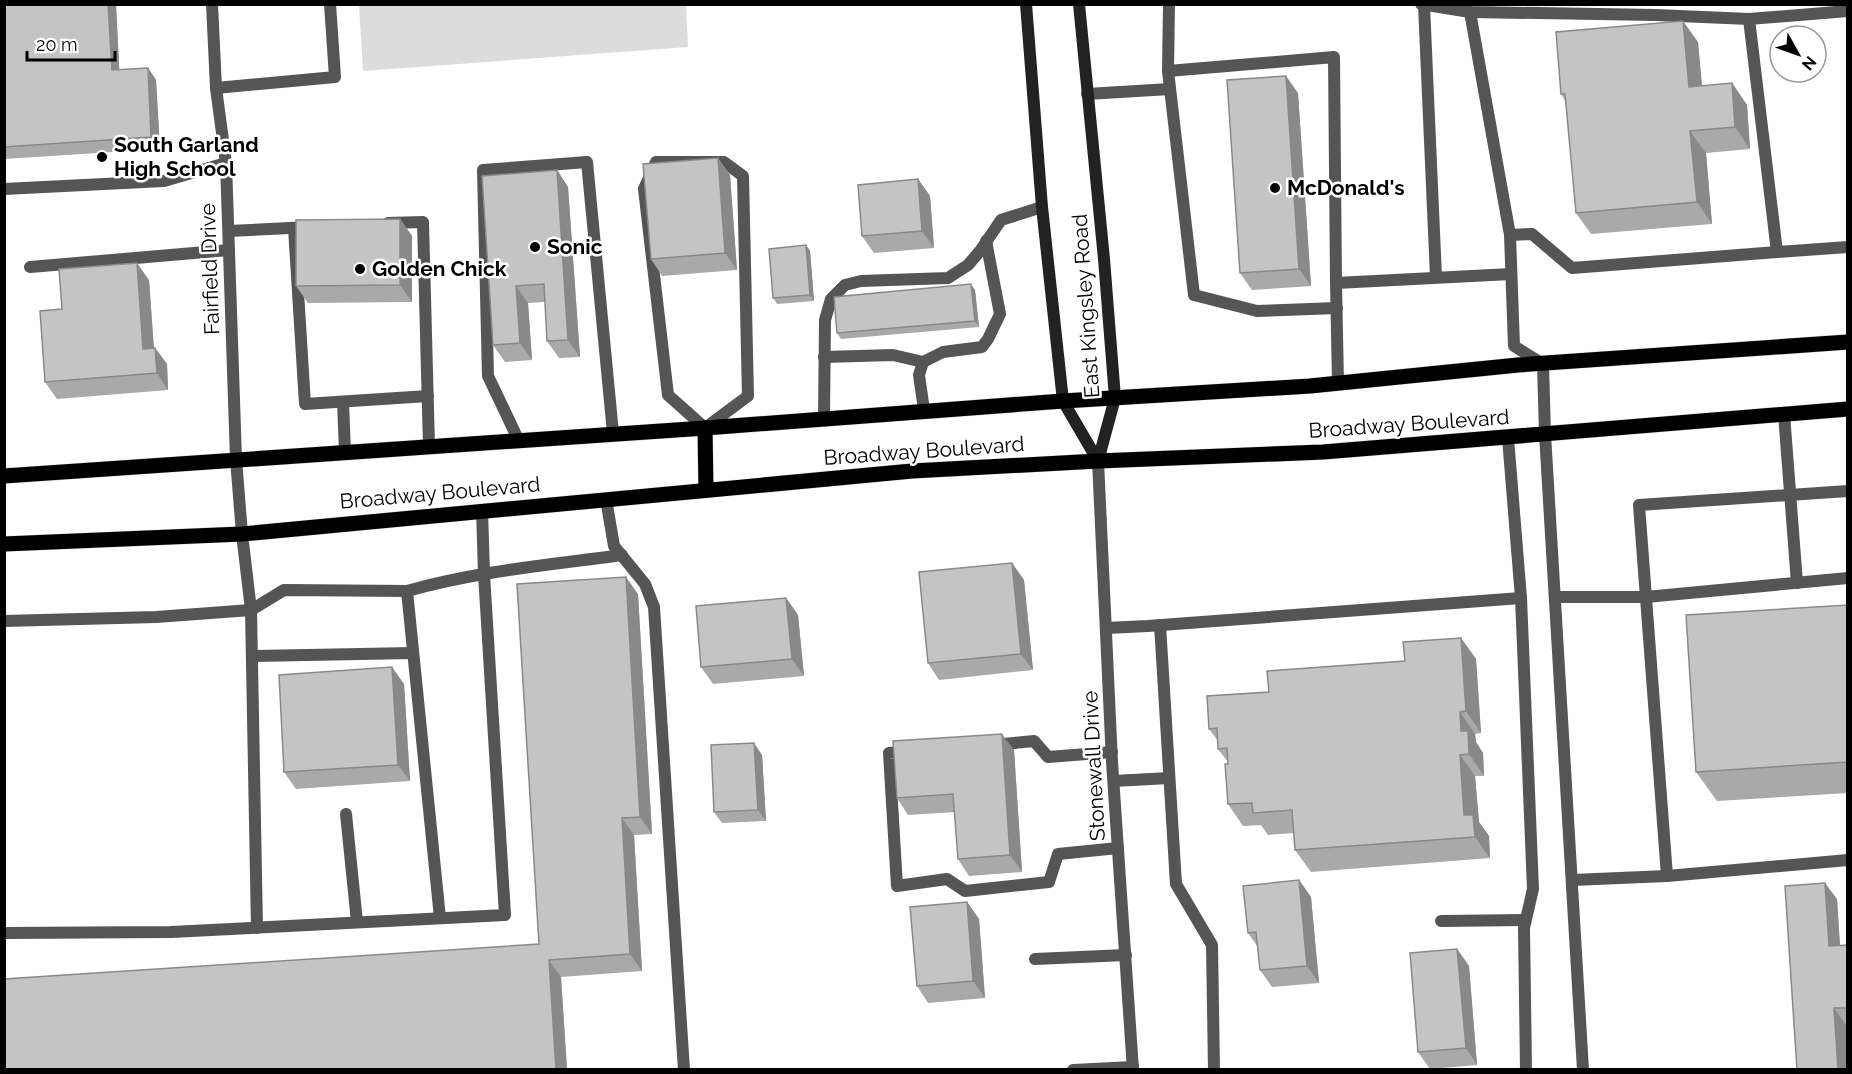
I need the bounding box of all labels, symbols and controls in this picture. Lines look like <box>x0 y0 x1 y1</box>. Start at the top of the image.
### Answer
scale bar <box>27 24 116 62</box>
north arrow <box>1768 24 1828 84</box>
text: 20 m <box>36 34 78 55</box>
text: N <box>1798 53 1820 74</box>
place label: South Garland High School <box>114 132 259 181</box>
marker: South Garland High School <box>95 150 109 164</box>
place label: McDonald's <box>1287 175 1405 200</box>
marker: McDonald's <box>1268 181 1282 195</box>
street label: Fairfield Drive <box>195 203 224 335</box>
street label: East Kingsley Road <box>1067 213 1104 399</box>
place label: Sonic <box>547 234 603 259</box>
marker: Sonic <box>528 240 542 254</box>
place label: Golden Chick <box>372 256 507 281</box>
marker: Golden Chick <box>353 262 367 276</box>
street label: Broadway Boulevard <box>1308 404 1510 443</box>
street label: Broadway Boulevard <box>823 431 1025 470</box>
street label: Broadway Boulevard <box>339 471 541 514</box>
street label: Stonewall Drive <box>1077 690 1110 842</box>

